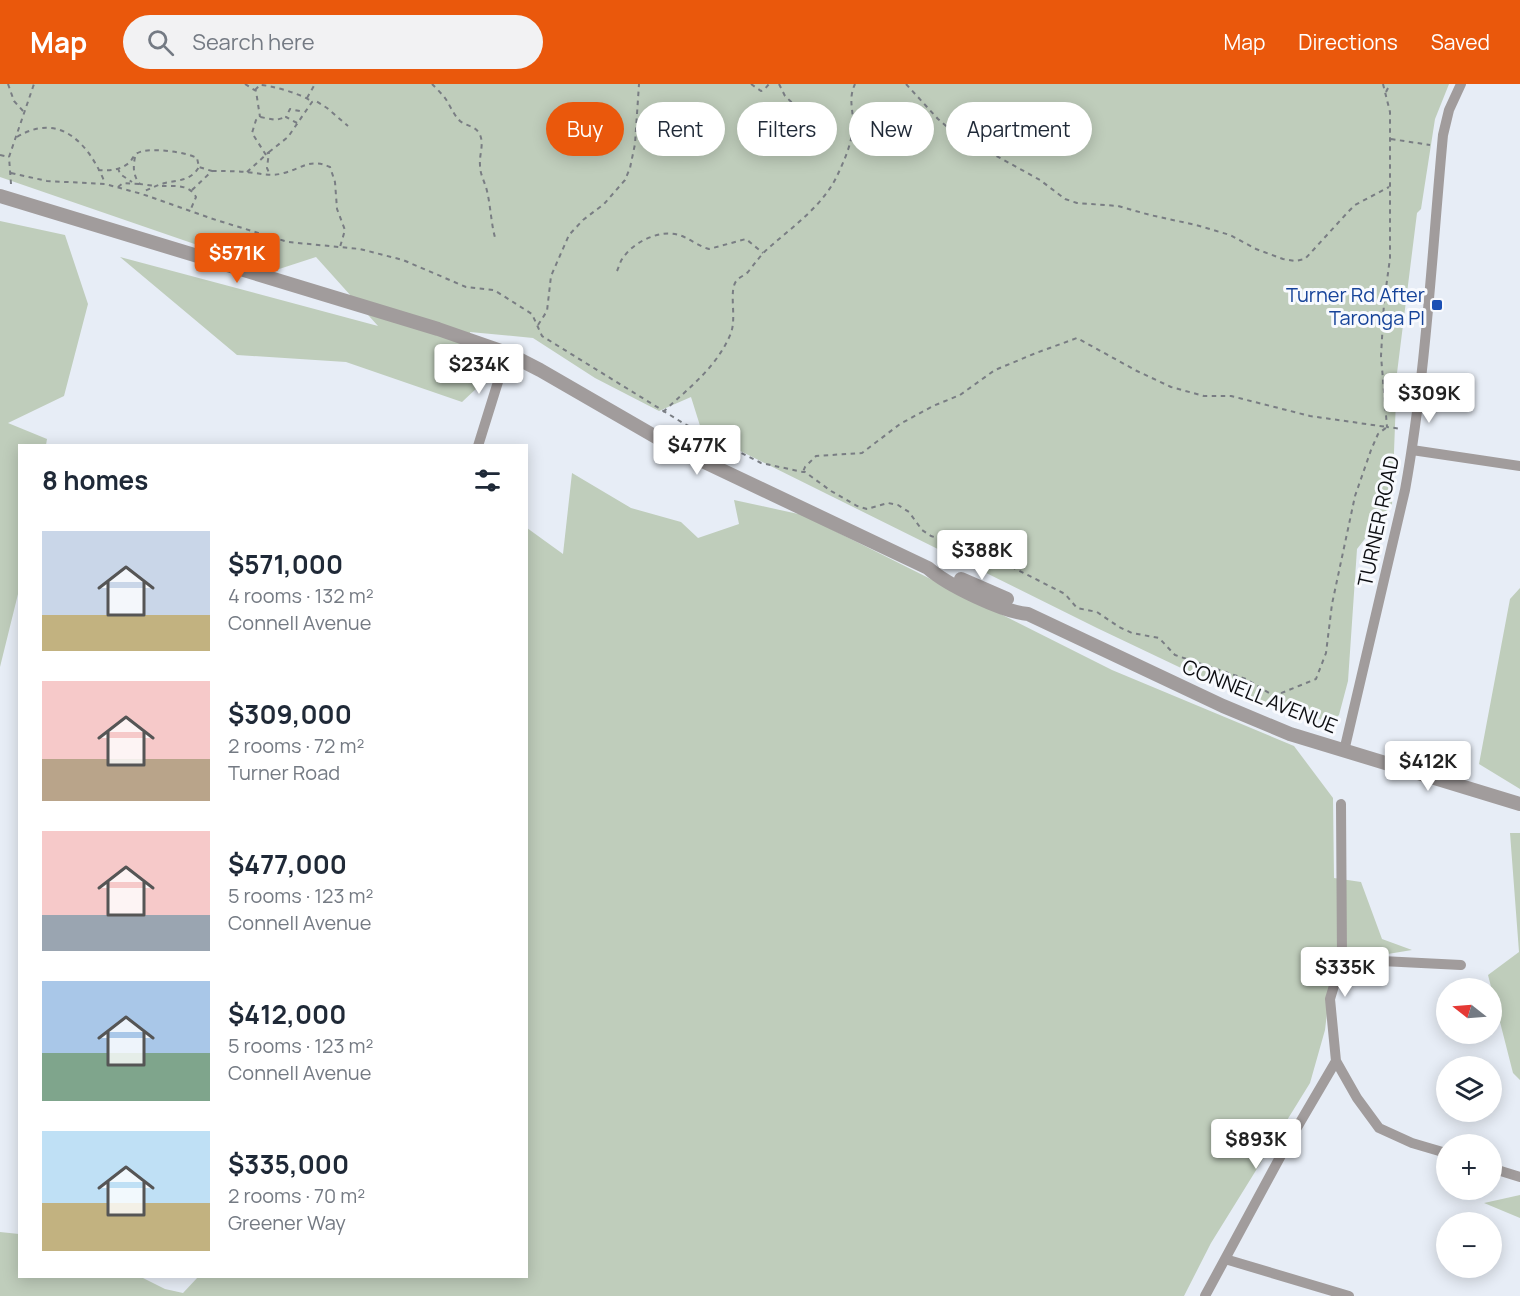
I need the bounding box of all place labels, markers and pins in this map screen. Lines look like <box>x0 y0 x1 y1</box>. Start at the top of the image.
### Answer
pin: $571K <box>195 233 279 284</box>
place label: Turner Rd After Taronga Pl <box>1286 281 1425 331</box>
marker: Turner Rd After Taronga Pl <box>1430 298 1444 312</box>
pin: $234K <box>437 344 521 395</box>
pin: $309K <box>1387 373 1471 424</box>
pin: $477K <box>655 425 739 476</box>
pin: $388K <box>940 530 1024 581</box>
pin: $412K <box>1386 741 1470 792</box>
pin: $335K <box>1303 947 1387 998</box>
pin: $893K <box>1214 1119 1298 1170</box>

